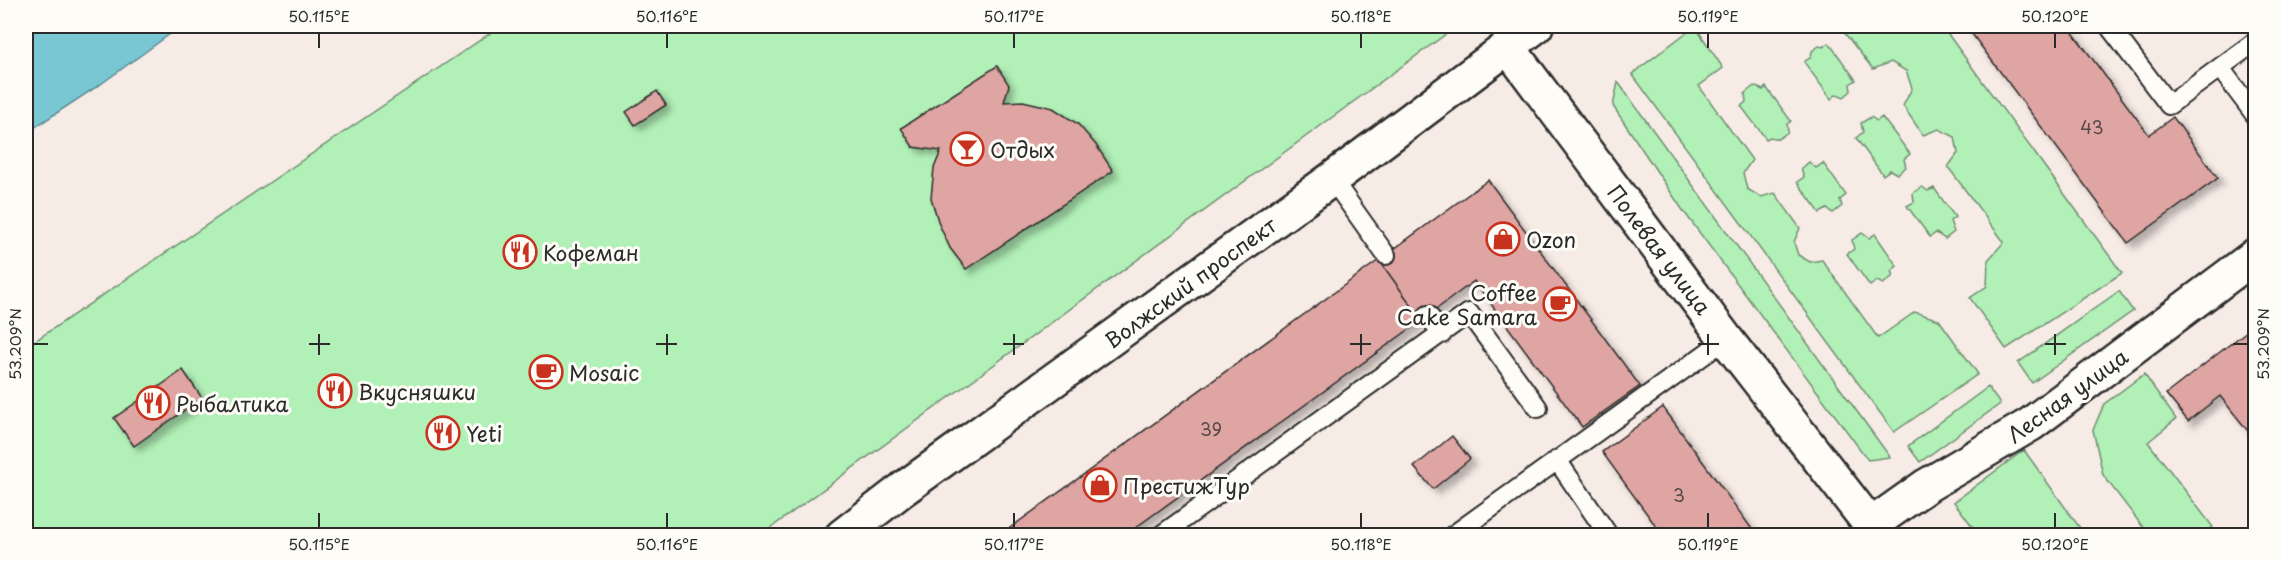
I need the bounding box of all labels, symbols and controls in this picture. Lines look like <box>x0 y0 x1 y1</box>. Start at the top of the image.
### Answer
text: 50.115°E <box>288 4 350 27</box>
text: 50.116°E <box>636 4 698 27</box>
text: 50.117°E <box>984 4 1044 27</box>
text: 50.118°E <box>1330 4 1392 27</box>
text: 50.119°E <box>1677 4 1739 27</box>
text: 50.120°E <box>2021 4 2089 27</box>
house number: 43 <box>2080 113 2104 140</box>
bar icon: Отдых <box>949 131 985 167</box>
place label: Отдых <box>990 133 1055 165</box>
street label: Полевая улица <box>1600 177 1720 321</box>
street label: Волжский проспект <box>1097 208 1283 355</box>
shop icon: Ozon <box>1485 221 1521 257</box>
place label: Ozon <box>1526 223 1576 255</box>
restaurant icon: Кофеман <box>502 234 538 270</box>
place label: Кофеман <box>543 236 639 268</box>
place label: Coffee Cake Samara <box>1397 276 1538 332</box>
cafe icon: Coffee Cake Samara <box>1542 286 1578 322</box>
text: 53.209°N <box>3 308 26 380</box>
text: 53.209°N <box>2251 308 2274 380</box>
street label: Лесная улица <box>2000 340 2135 450</box>
cafe icon: Mosaic <box>528 354 564 390</box>
place label: Mosaic <box>569 356 639 388</box>
restaurant icon: Вкусняшки <box>317 373 353 409</box>
place label: Вкусняшки <box>358 375 476 407</box>
restaurant icon: Рыбалтика <box>135 385 171 421</box>
place label: Рыбалтика <box>176 387 289 419</box>
restaurant icon: Yeti <box>425 415 461 451</box>
house number: 39 <box>1200 415 1222 442</box>
place label: Yeti <box>466 417 502 449</box>
shop icon: ПрестижТур <box>1082 467 1118 503</box>
place label: ПрестижТур <box>1123 469 1250 501</box>
house number: 3 <box>1673 481 1685 508</box>
text: 50.115°E <box>288 532 350 555</box>
text: 50.116°E <box>636 532 698 555</box>
text: 50.117°E <box>984 532 1044 555</box>
text: 50.118°E <box>1330 532 1392 555</box>
text: 50.119°E <box>1677 532 1739 555</box>
text: 50.120°E <box>2021 532 2089 555</box>

